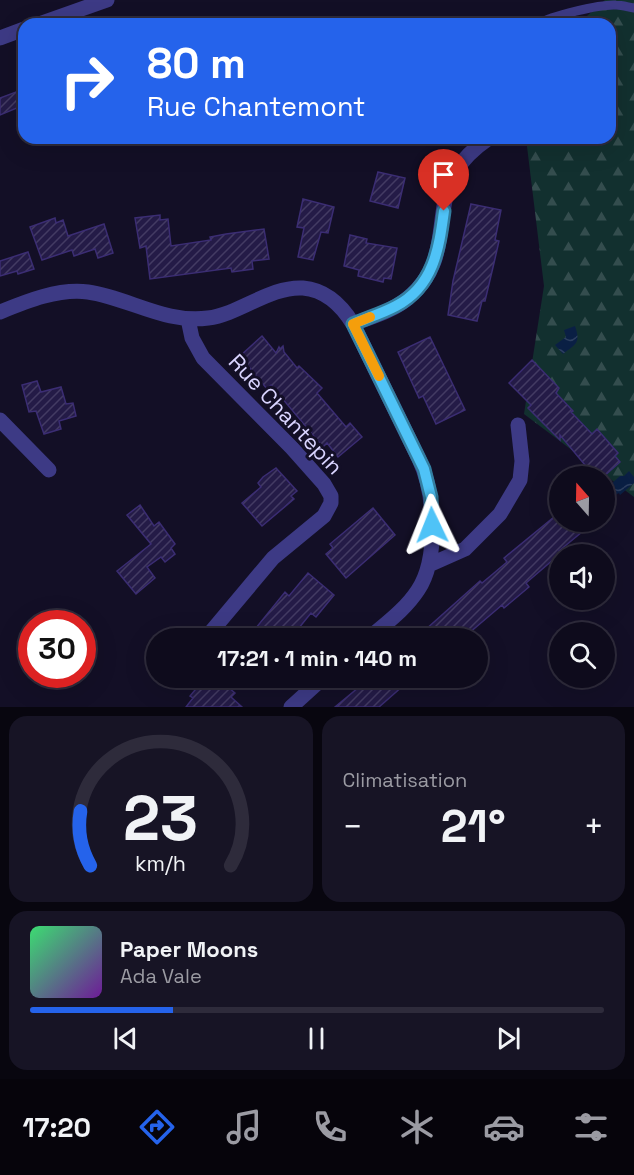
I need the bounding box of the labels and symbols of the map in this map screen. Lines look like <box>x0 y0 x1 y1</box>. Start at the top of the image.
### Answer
pin <box>418 149 469 211</box>
street label: Rue Chantepin <box>223 348 349 480</box>
north arrow <box>549 466 615 532</box>
position arrow <box>400 493 464 557</box>
speed limit sign: 30 <box>18 610 96 688</box>

